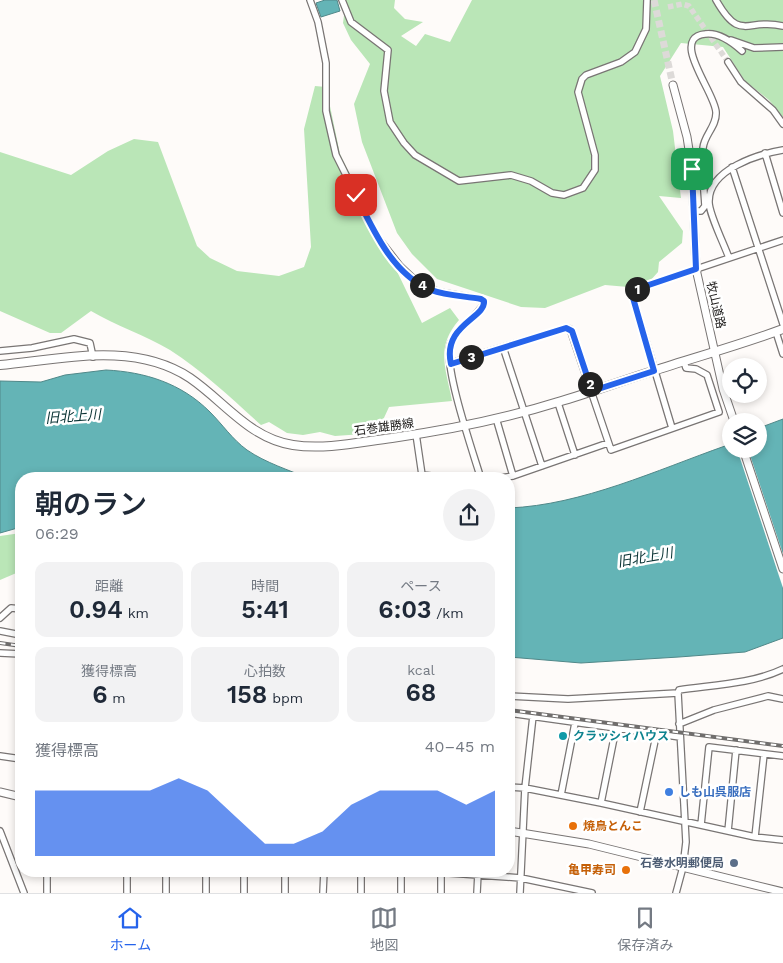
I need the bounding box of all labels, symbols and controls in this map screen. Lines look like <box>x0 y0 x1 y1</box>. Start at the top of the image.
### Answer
pin <box>671 148 713 190</box>
icon: arrive <box>678 155 706 183</box>
pin <box>335 174 377 216</box>
icon: check <box>342 181 370 209</box>
pin: 4 <box>410 272 434 298</box>
pin: 1 <box>624 276 650 302</box>
text: 4 <box>418 277 427 293</box>
street label: 牧山道路 <box>704 280 728 330</box>
text: 1 <box>634 281 641 297</box>
pin: 3 <box>458 344 484 370</box>
text: 3 <box>467 349 476 365</box>
map controls <box>722 358 767 458</box>
button: locate <box>722 358 767 403</box>
pin: 2 <box>578 372 602 396</box>
text: 2 <box>586 376 595 392</box>
water label: 旧北上川 <box>45 406 103 426</box>
button: layers <box>722 413 767 458</box>
street label: 石巻雄勝線 <box>353 416 415 438</box>
text: 朝のラン <box>35 488 147 521</box>
button: share <box>443 489 495 541</box>
text: 06:29 <box>35 524 79 543</box>
water label: 旧北上川 <box>616 544 676 570</box>
text: 距離 <box>95 578 123 594</box>
text: 時間 <box>251 578 279 594</box>
text: ペース <box>400 578 442 594</box>
text: 0.94 <box>69 595 123 624</box>
text: 5:41 <box>241 595 289 624</box>
text: 6:03 <box>378 595 431 624</box>
text: km <box>123 605 149 621</box>
text: /km <box>431 605 464 621</box>
text: kcal <box>407 662 435 678</box>
text: 獲得標高 <box>81 663 137 679</box>
text: 心拍数 <box>244 663 286 679</box>
text: 68 <box>406 678 436 707</box>
text: 6 <box>92 680 108 709</box>
text: 158 <box>227 680 267 709</box>
text: m <box>108 690 126 706</box>
text: bpm <box>267 690 303 706</box>
place label: クラッシィハウス <box>573 729 669 743</box>
marker: クラッシィハウス <box>557 730 569 742</box>
text: 40–45 m <box>425 737 495 756</box>
text: 獲得標高 <box>35 741 99 760</box>
place label: しも山呉服店 <box>679 785 751 799</box>
marker: しも山呉服店 <box>663 786 675 798</box>
place label: 焼鳥とんこ <box>583 819 643 833</box>
marker: 焼鳥とんこ <box>567 820 579 832</box>
place label: 石巻水明郵便局 <box>640 856 724 870</box>
marker: 石巻水明郵便局 <box>728 857 740 869</box>
place label: 亀甲寿司 <box>568 863 616 877</box>
marker: 亀甲寿司 <box>620 864 632 876</box>
tab: ホーム <box>110 904 151 954</box>
tab: 地図 <box>370 904 398 954</box>
tab: 保存済み <box>617 904 673 954</box>

